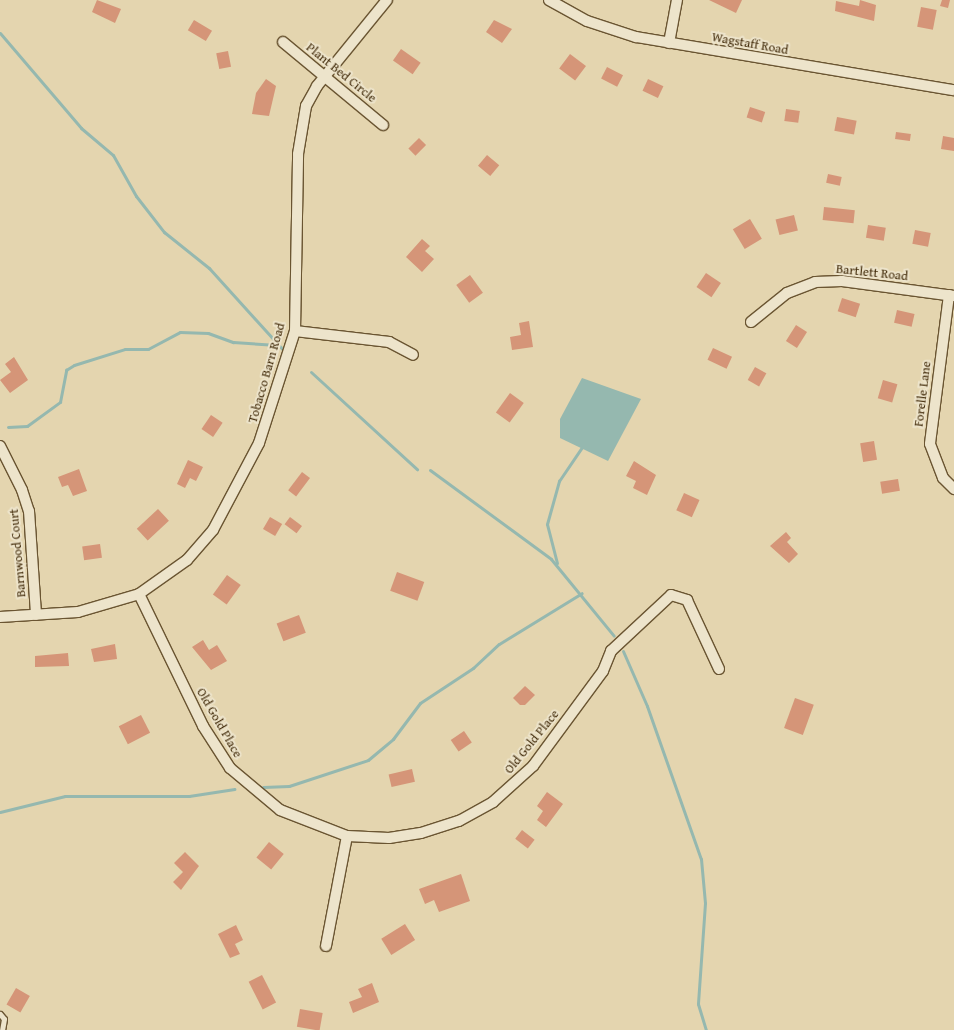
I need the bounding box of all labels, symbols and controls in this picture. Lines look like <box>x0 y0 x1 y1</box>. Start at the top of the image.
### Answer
street label: Wagstaff Road <box>711 30 789 58</box>
street label: Plant Bed Circle <box>303 40 379 106</box>
street label: Bartlett Road <box>835 261 909 285</box>
street label: Tobacco Barn Road <box>245 321 289 425</box>
street label: Forelle Lane <box>911 360 935 428</box>
street label: Barnwood Court <box>6 508 30 598</box>
street label: Old Gold Place <box>193 685 245 761</box>
street label: Old Gold Place <box>501 707 563 777</box>

